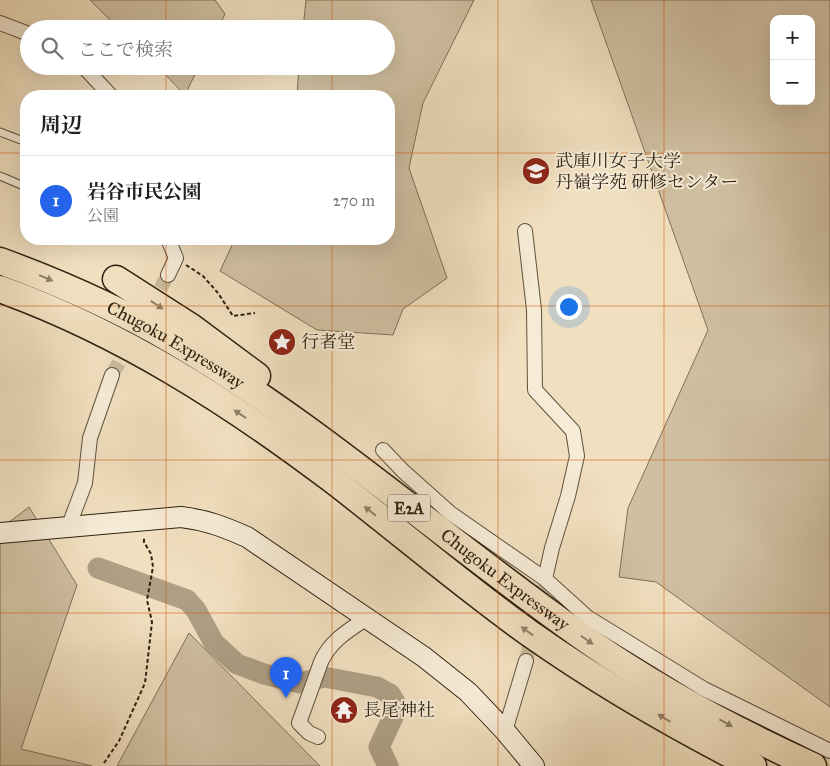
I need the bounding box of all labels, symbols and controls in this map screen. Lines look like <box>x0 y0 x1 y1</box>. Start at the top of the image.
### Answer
map controls <box>770 15 815 105</box>
button: + <box>770 15 815 60</box>
search box <box>20 20 395 75</box>
icon: search <box>38 34 66 62</box>
text: ここで検索 <box>78 38 173 61</box>
button: − <box>770 60 815 105</box>
text: 周辺 <box>40 112 82 138</box>
place label: 武庫川女子大学 丹嶺学苑 研修センター <box>555 150 738 193</box>
school or university icon: 武庫川女子大学 丹嶺学苑 研修センター <box>521 156 551 186</box>
text: 岩谷市民公園 <box>87 180 201 203</box>
text: 1 <box>53 191 59 210</box>
text: 270 m <box>333 191 375 210</box>
text: 公園 <box>87 206 119 225</box>
one-way arrow <box>38 275 53 283</box>
your location <box>556 294 582 320</box>
street label: Chugoku Expressway <box>103 296 249 394</box>
one-way arrow <box>150 300 164 309</box>
place icon: 行者堂 <box>267 327 297 357</box>
place label: 行者堂 <box>301 331 355 353</box>
one-way arrow <box>233 409 246 419</box>
road number: E2A <box>388 494 430 522</box>
one-way arrow <box>364 505 377 516</box>
street label: Chugoku Expressway <box>436 524 574 635</box>
one-way arrow <box>520 626 534 636</box>
one-way arrow <box>580 634 593 644</box>
pin: 1 <box>270 657 302 698</box>
temple icon: 長尾神社 <box>329 695 359 725</box>
place label: 長尾神社 <box>363 699 435 721</box>
one-way arrow <box>657 714 671 723</box>
one-way arrow <box>719 719 733 727</box>

